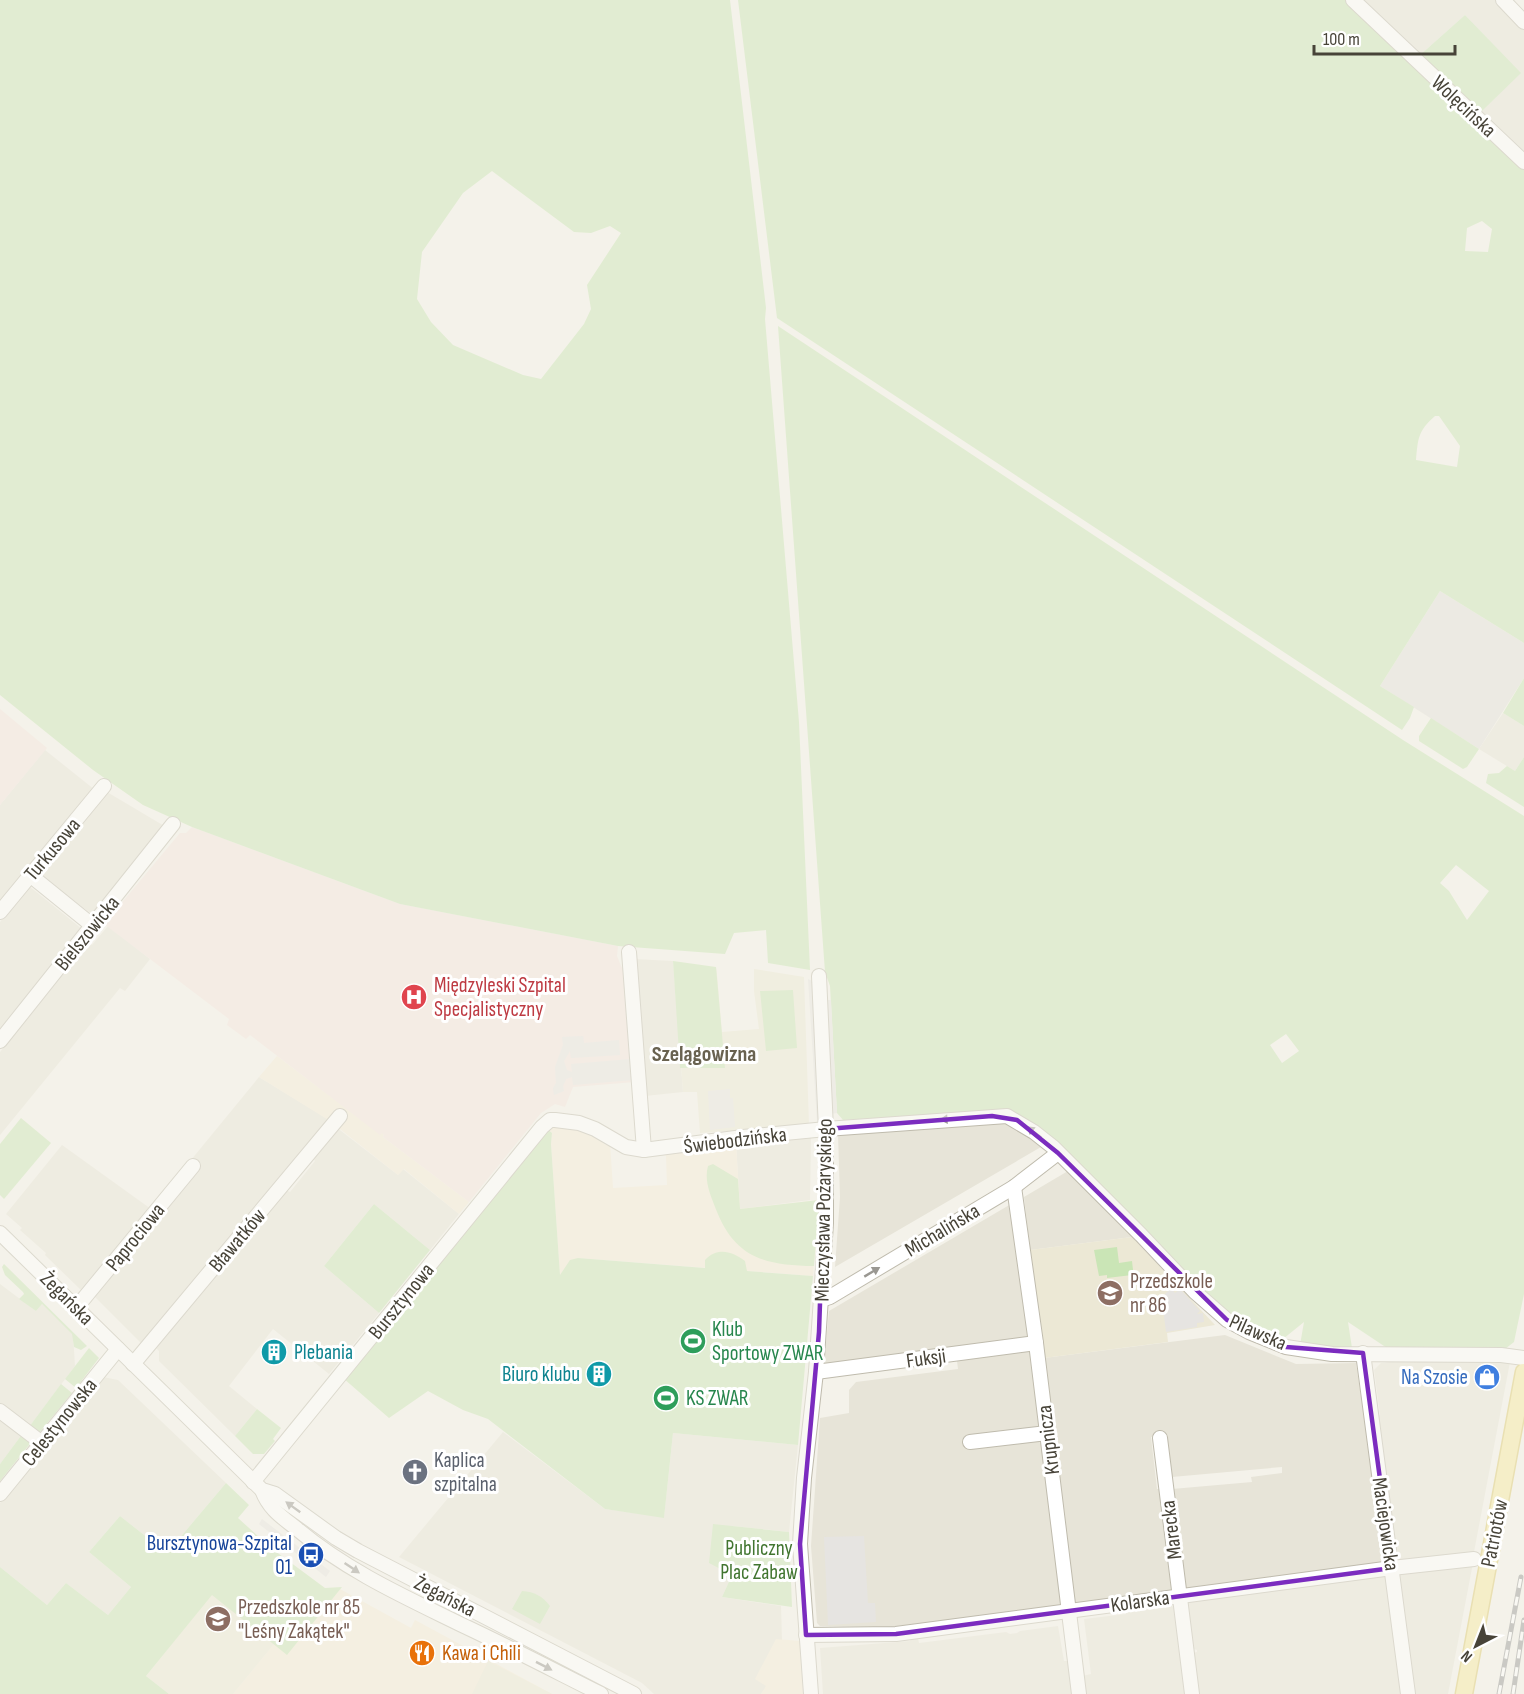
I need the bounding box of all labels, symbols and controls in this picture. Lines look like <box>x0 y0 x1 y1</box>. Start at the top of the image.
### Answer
scale bar <box>1314 18 1455 56</box>
text: 100 m <box>1323 29 1360 50</box>
street label: Wolęcińska <box>1426 70 1501 143</box>
street label: Turkusowa <box>19 813 86 886</box>
street label: Bielszowicka <box>50 891 125 976</box>
place label: Międzyleski Szpital Specjalistyczny <box>434 973 566 1022</box>
hospital icon: Międzyleski Szpital Specjalistyczny <box>399 982 429 1012</box>
district label: Szelągowizna <box>652 1041 756 1068</box>
one-way arrow <box>939 1114 958 1124</box>
street label: Mieczysława Pożaryskiego <box>809 1118 838 1302</box>
street label: Świebodzińska <box>682 1122 788 1159</box>
one-way arrow <box>1027 1127 1042 1139</box>
street label: Paprociowa <box>100 1198 170 1276</box>
street label: Michalińska <box>900 1198 984 1262</box>
street label: Bławatków <box>204 1203 271 1277</box>
street label: Bursztynowa <box>363 1258 440 1344</box>
street label: Żegańska <box>35 1266 99 1330</box>
one-way arrow <box>864 1267 880 1278</box>
place label: Przedszkole nr 86 <box>1130 1269 1213 1318</box>
school or university icon: Przedszkole nr 86 <box>1095 1278 1125 1308</box>
street label: Pilawska <box>1225 1309 1290 1356</box>
place label: Klub Sportowy ZWAR <box>712 1317 824 1366</box>
sports icon: Klub Sportowy ZWAR <box>678 1326 708 1356</box>
building icon: Plebania <box>259 1337 289 1367</box>
place label: Plebania <box>294 1340 353 1365</box>
street label: Fuksji <box>905 1343 947 1374</box>
building icon: Biuro klubu <box>584 1359 614 1389</box>
place label: Biuro klubu <box>502 1362 580 1387</box>
shop icon: Na Szosie <box>1472 1362 1502 1392</box>
place label: Na Szosie <box>1401 1365 1468 1390</box>
street label: Celestynowska <box>16 1373 102 1471</box>
sports icon: KS ZWAR <box>651 1383 681 1413</box>
place label: KS ZWAR <box>686 1386 749 1411</box>
street label: Krupnicza <box>1032 1404 1065 1476</box>
place label: Kaplica szpitalna <box>434 1448 497 1497</box>
church icon: Kaplica szpitalna <box>400 1457 430 1487</box>
street label: Maciejowicka <box>1367 1476 1404 1572</box>
street label: Patriotów <box>1476 1497 1513 1569</box>
street label: Marecka <box>1155 1499 1188 1561</box>
one-way arrow <box>285 1502 300 1514</box>
place label: Bursztynowa-Szpital 01 <box>147 1531 293 1580</box>
park label: Publiczny Plac Zabaw <box>720 1536 798 1585</box>
bus stop icon: Bursztynowa-Szpital 01 <box>296 1540 326 1570</box>
one-way arrow <box>343 1562 359 1574</box>
street label: Żegańska <box>410 1570 480 1622</box>
street label: Kolarska <box>1109 1585 1171 1618</box>
place label: Przedszkole nr 85 "Leśny Zakątek" <box>238 1595 360 1644</box>
school or university icon: Przedszkole nr 85 "Leśny Zakątek" <box>203 1604 233 1634</box>
north arrow <box>1446 1616 1506 1676</box>
restaurant icon: Kawa i Chili <box>407 1638 437 1668</box>
place label: Kawa i Chili <box>442 1641 521 1666</box>
text: N <box>1457 1646 1476 1666</box>
one-way arrow <box>536 1661 553 1670</box>

